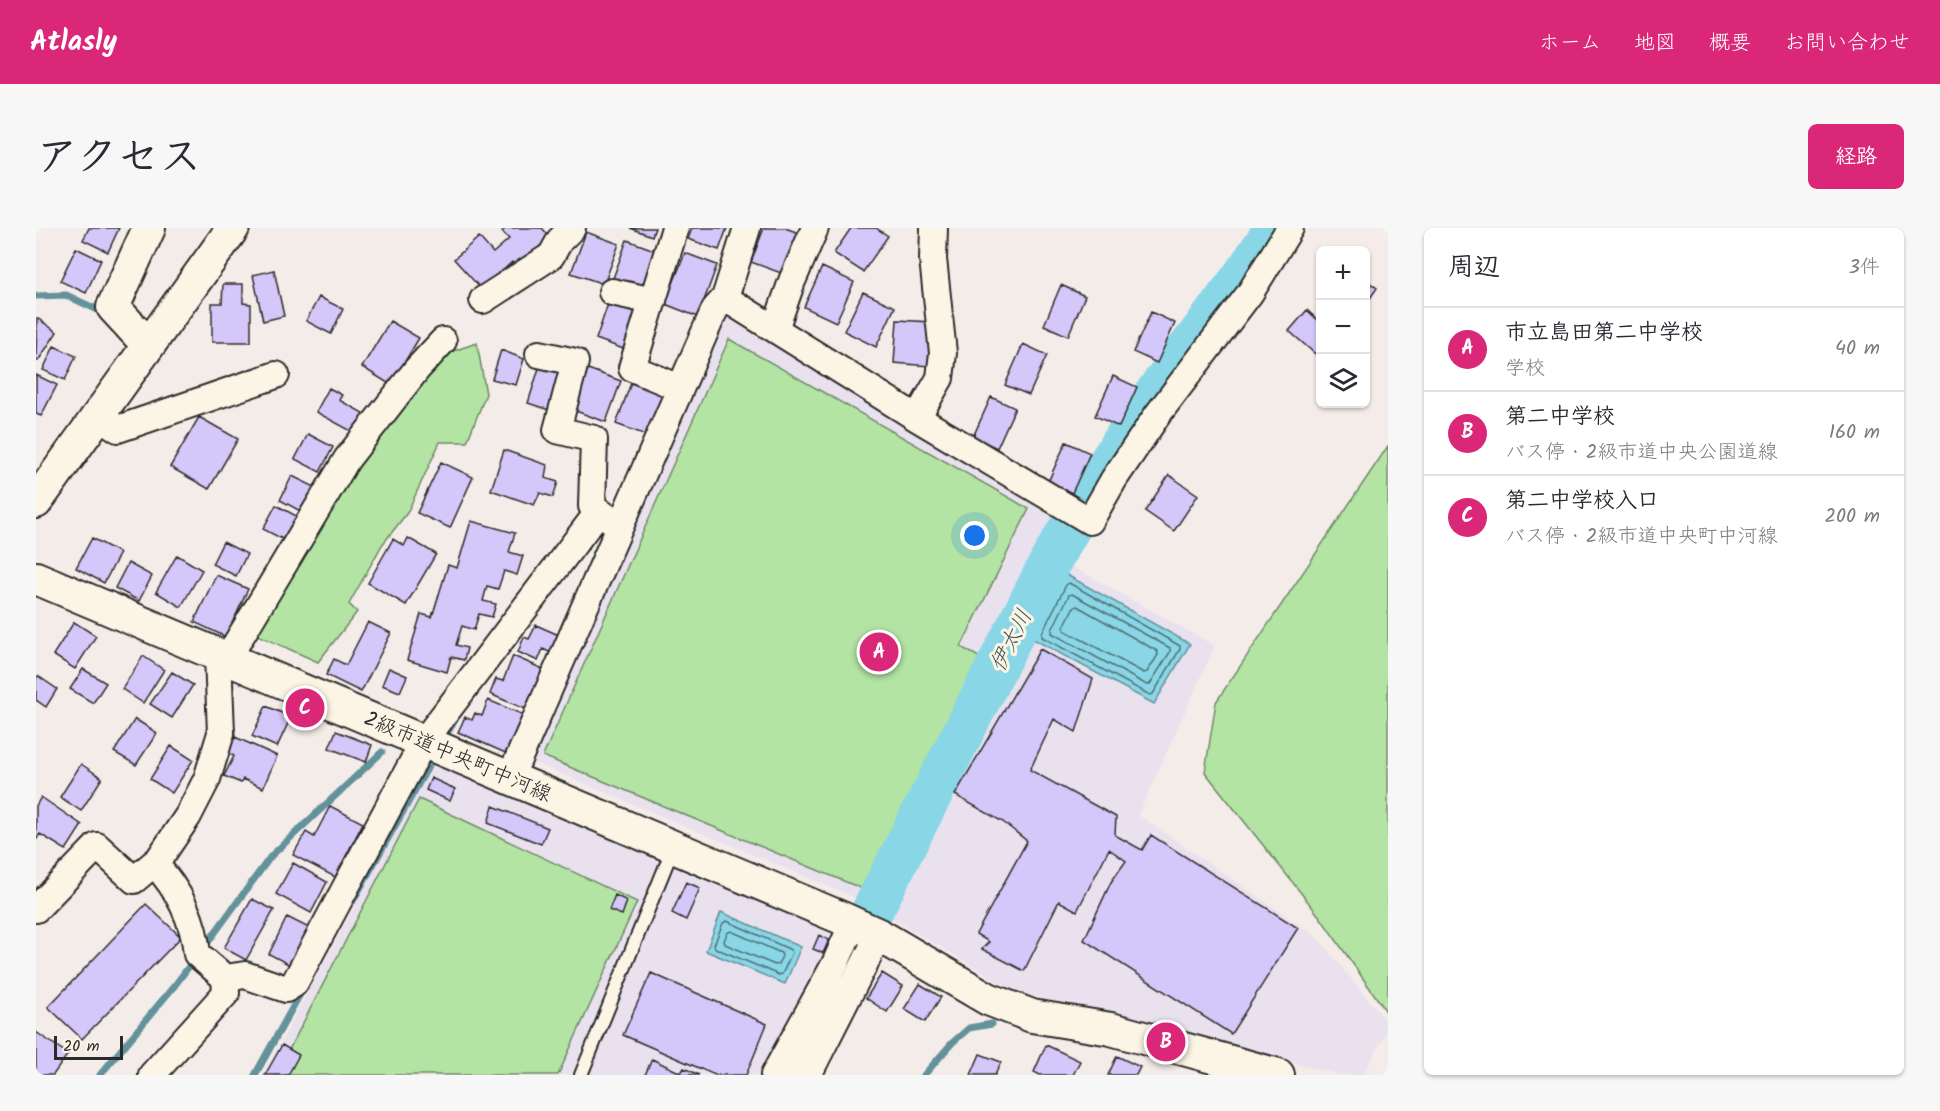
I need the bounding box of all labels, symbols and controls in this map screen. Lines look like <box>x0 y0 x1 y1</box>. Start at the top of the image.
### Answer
text: Atlasly <box>30 20 117 65</box>
text: ホーム <box>1539 27 1601 60</box>
text: 地図 <box>1634 27 1676 60</box>
text: 概要 <box>1709 27 1751 60</box>
text: お問い合わせ <box>1784 27 1910 60</box>
button: 経路 <box>1808 124 1904 189</box>
text: アクセス <box>36 125 201 192</box>
map controls <box>1316 246 1370 408</box>
button: + <box>1316 246 1370 300</box>
text: 周辺 <box>1448 247 1500 289</box>
text: 3件 <box>1849 252 1880 284</box>
button: − <box>1316 300 1370 354</box>
text: 市立島田第二中学校 <box>1505 316 1703 351</box>
text: A <box>1461 333 1474 365</box>
text: 40 m <box>1835 333 1880 365</box>
text: 学校 <box>1505 353 1545 385</box>
button: layers <box>1316 354 1370 408</box>
text: 第二中学校 <box>1505 400 1615 435</box>
text: B <box>1461 417 1474 449</box>
text: 160 m <box>1829 417 1880 449</box>
text: バス停 · 2級市道中央公園道線 <box>1505 437 1777 469</box>
text: 第二中学校入口 <box>1505 484 1659 519</box>
text: C <box>1461 501 1474 533</box>
text: 200 m <box>1824 501 1880 533</box>
your location <box>960 521 989 550</box>
text: バス停 · 2級市道中央町中河線 <box>1505 521 1777 553</box>
water label: 伊太川 <box>982 604 1043 678</box>
pin: A <box>860 630 898 674</box>
pin: C <box>286 686 324 730</box>
street label: 2級市道中央町中河線 <box>358 703 556 812</box>
pin: B <box>1146 1020 1186 1064</box>
scale bar <box>54 1033 123 1060</box>
text: 20 m <box>63 1034 99 1059</box>

